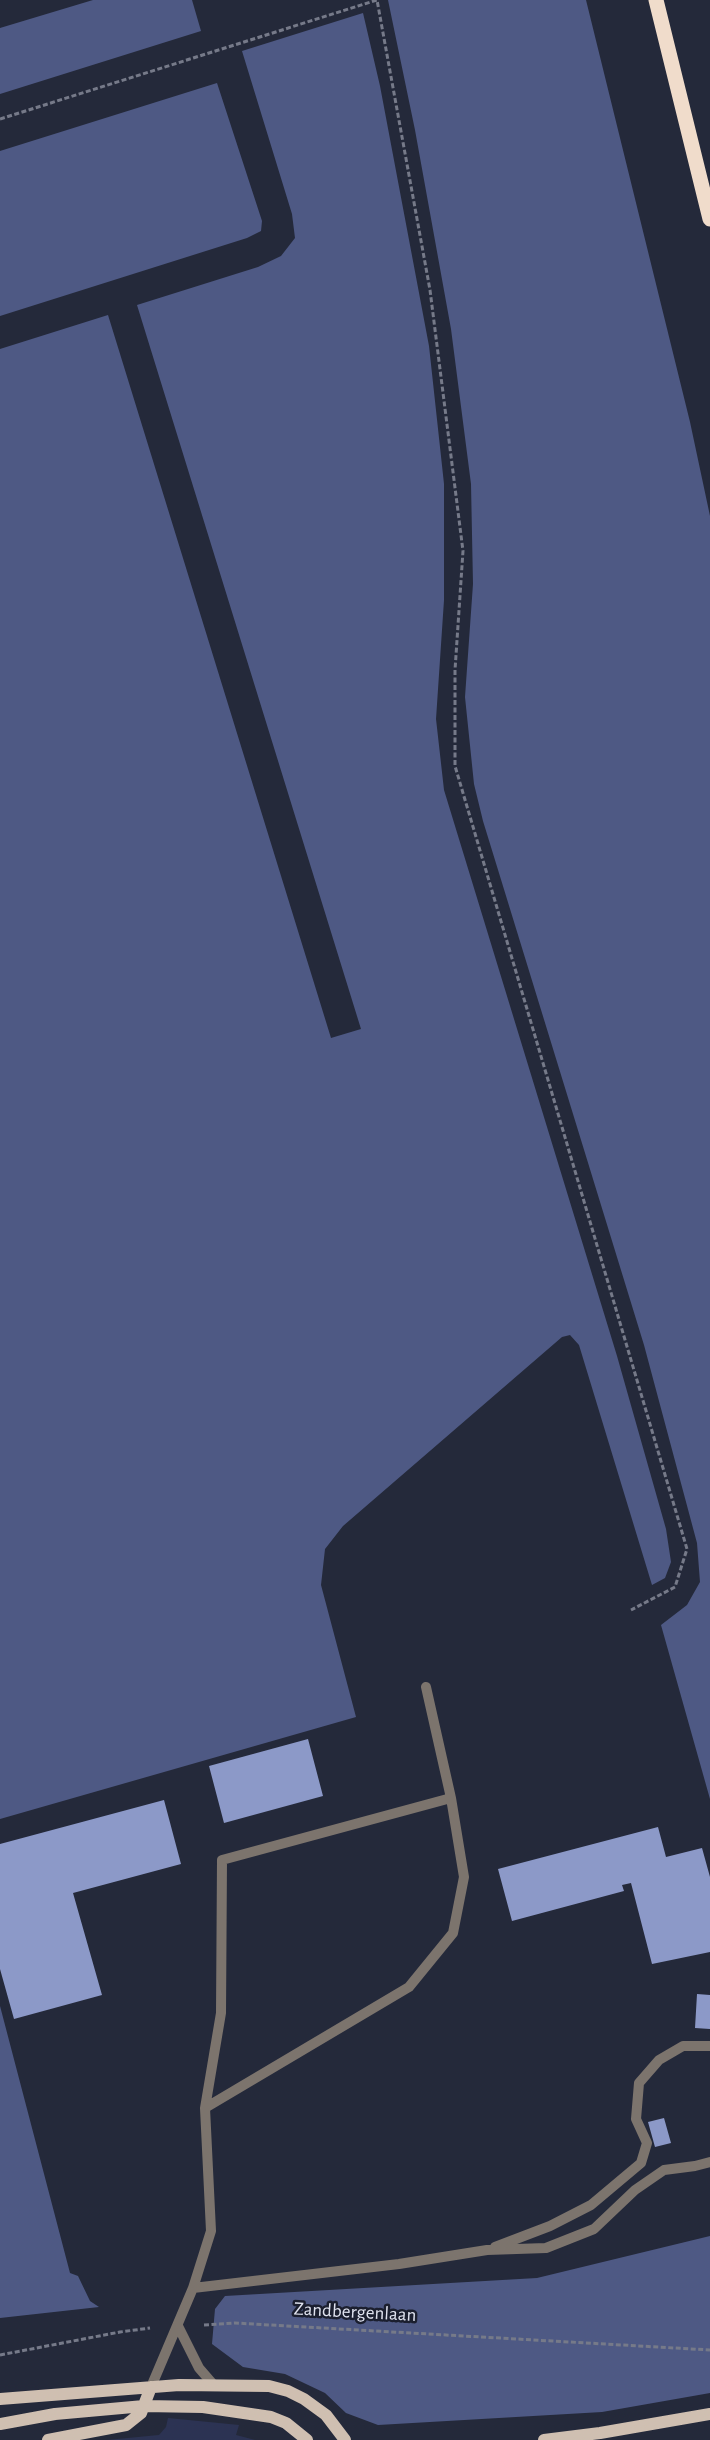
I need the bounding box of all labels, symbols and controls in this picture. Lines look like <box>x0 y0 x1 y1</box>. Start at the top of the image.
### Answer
street label: Zandbergenlaan <box>293 2297 417 2327</box>

